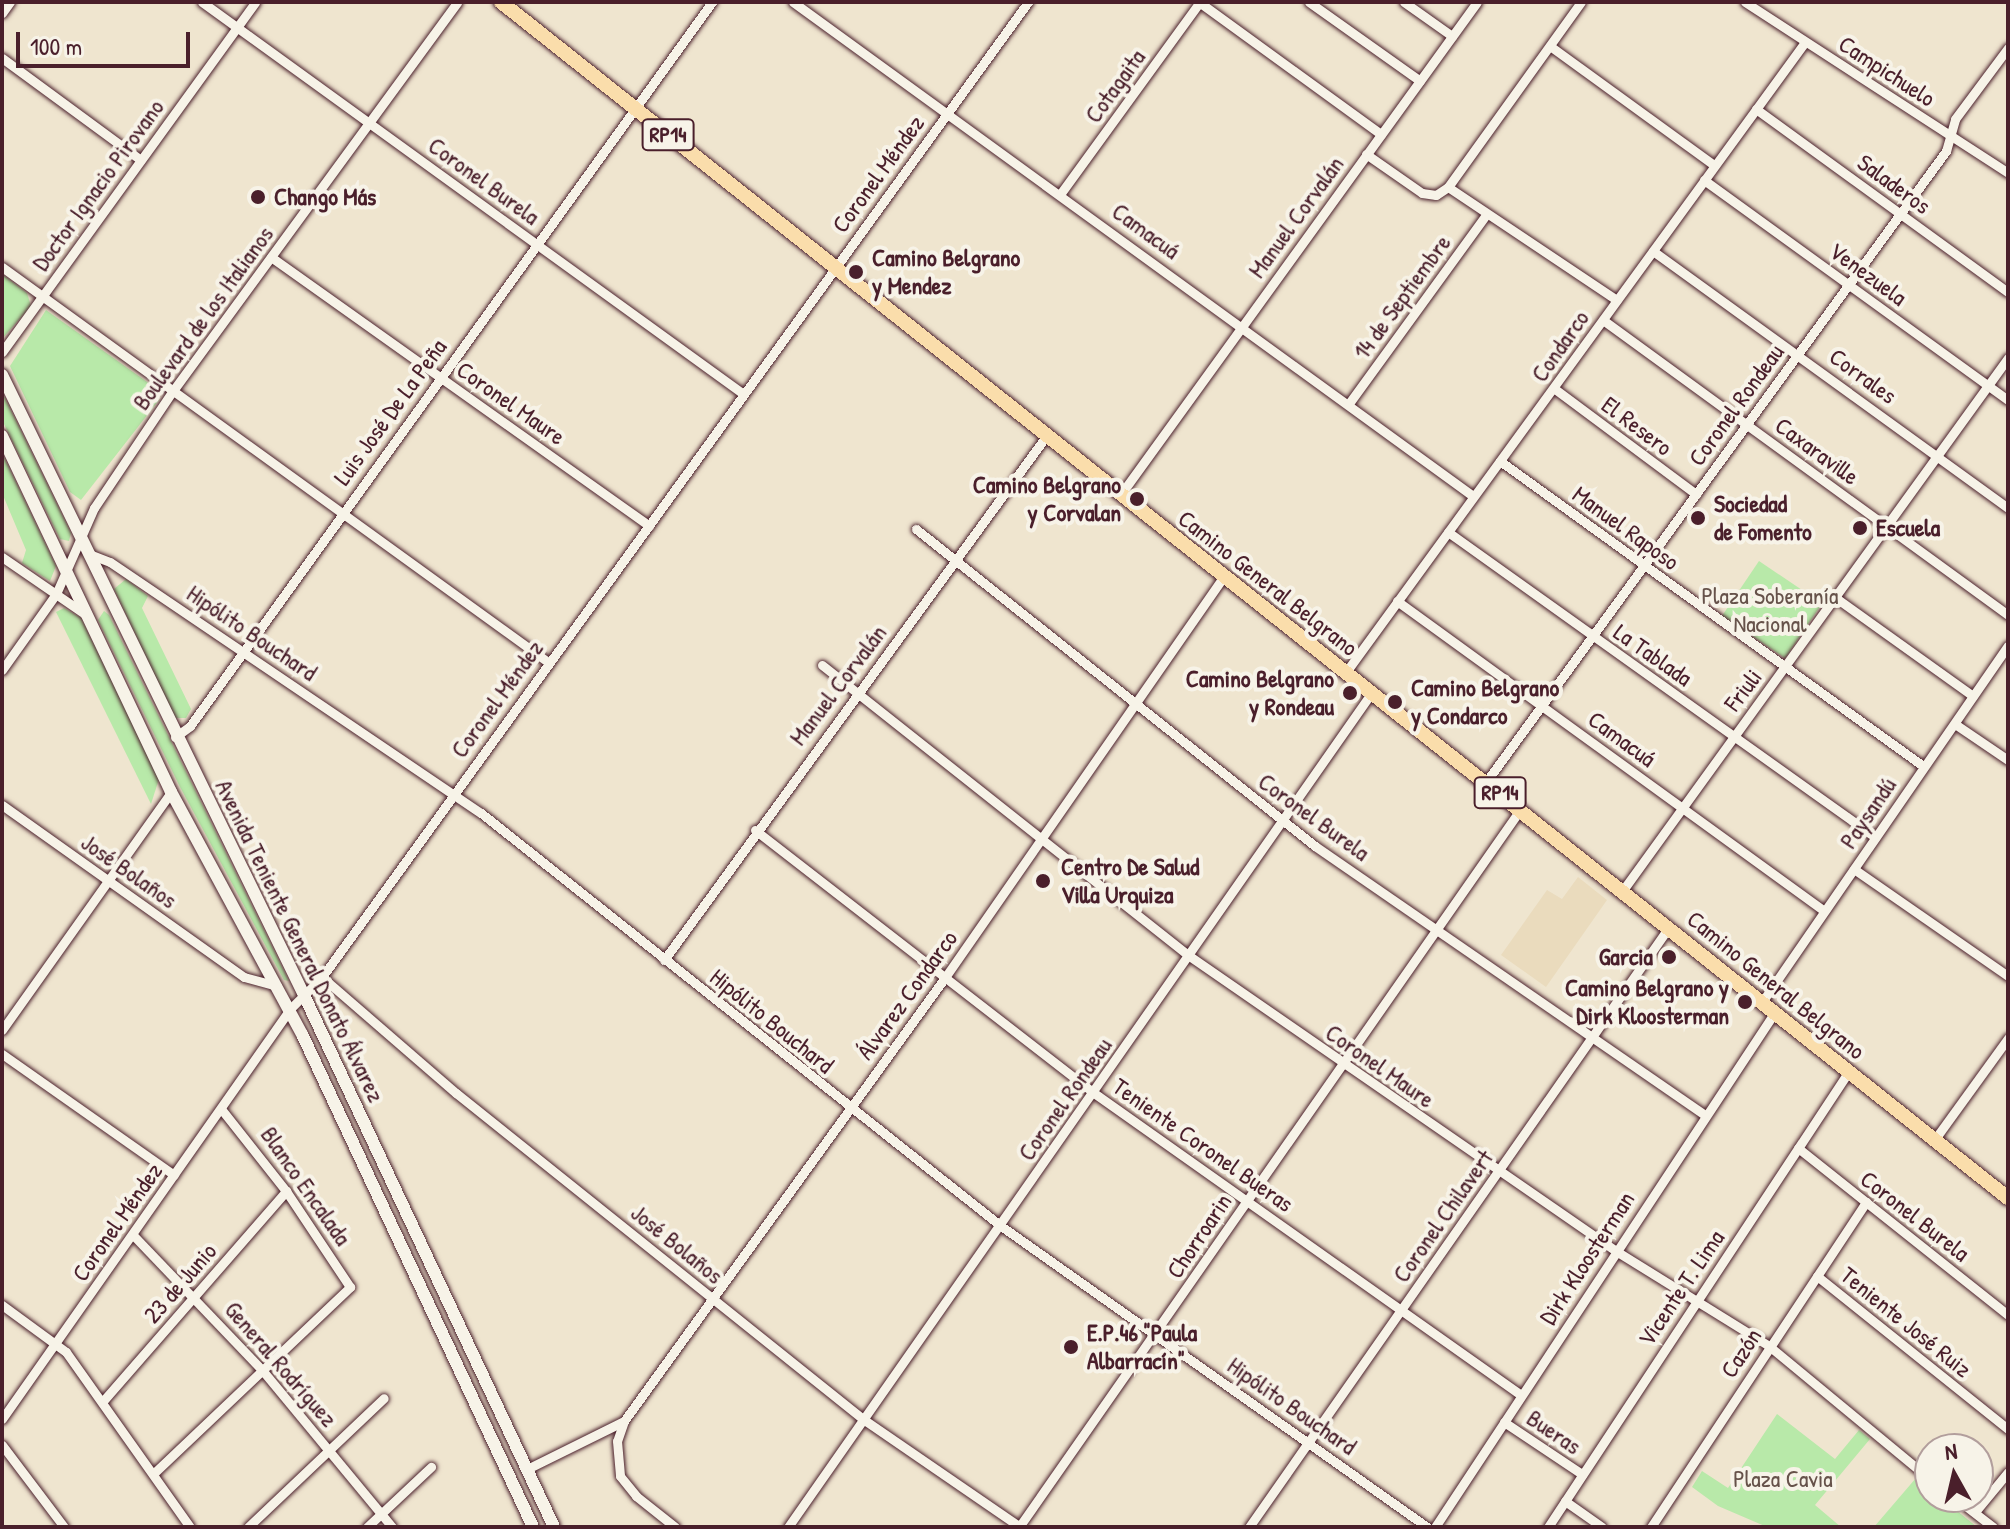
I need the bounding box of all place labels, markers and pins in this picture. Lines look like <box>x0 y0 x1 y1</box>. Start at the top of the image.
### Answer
place label: Chango Más <box>274 183 376 211</box>
marker: Chango Más <box>249 188 267 206</box>
place label: Camino Belgrano y Mendez <box>872 244 1020 300</box>
marker: Camino Belgrano y Mendez <box>847 263 865 281</box>
place label: Camino Belgrano y Corvalan <box>973 471 1121 527</box>
marker: Camino Belgrano y Corvalan <box>1128 490 1146 508</box>
place label: Sociedad de Fomento <box>1714 490 1812 546</box>
marker: Sociedad de Fomento <box>1689 509 1707 527</box>
place label: Escuela <box>1876 514 1940 542</box>
marker: Escuela <box>1851 519 1869 537</box>
place label: Camino Belgrano y Rondeau <box>1186 665 1334 721</box>
place label: Camino Belgrano y Condarco <box>1411 674 1559 730</box>
marker: Camino Belgrano y Rondeau <box>1341 684 1359 702</box>
marker: Camino Belgrano y Condarco <box>1386 693 1404 711</box>
place label: Centro De Salud Villa Urquiza <box>1061 853 1199 909</box>
marker: Centro De Salud Villa Urquiza <box>1032 870 1054 892</box>
place label: Garcia <box>1599 943 1653 971</box>
marker: Garcia <box>1660 948 1678 966</box>
place label: Camino Belgrano y Dirk Kloosterman <box>1565 974 1729 1030</box>
marker: Camino Belgrano y Dirk Kloosterman <box>1736 993 1754 1011</box>
place label: E.P.46 "Paula Albarracín" <box>1087 1319 1197 1375</box>
marker: E.P.46 "Paula Albarracín" <box>1062 1338 1080 1356</box>

